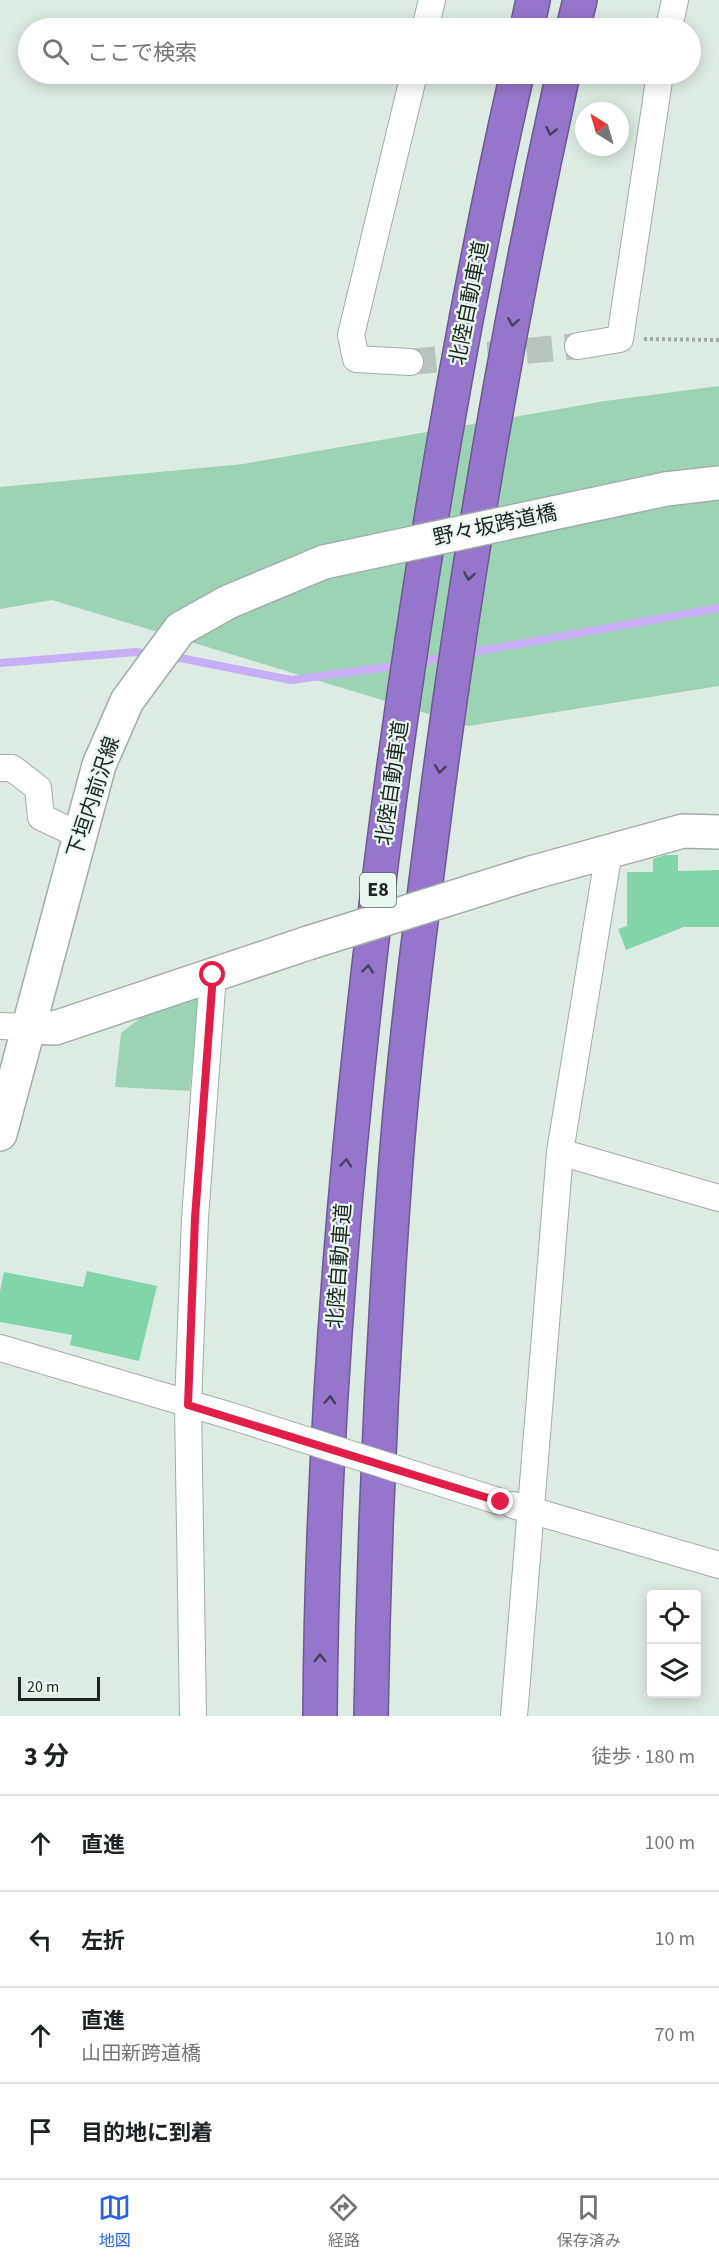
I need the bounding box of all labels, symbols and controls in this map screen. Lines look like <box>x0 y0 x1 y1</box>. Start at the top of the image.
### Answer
search box <box>18 18 701 84</box>
icon: search <box>39 35 72 68</box>
text: ここで検索 <box>87 37 197 69</box>
north arrow <box>575 102 629 156</box>
one-way arrow <box>545 125 558 135</box>
street label: 北陸自動車道 <box>442 238 496 368</box>
one-way arrow <box>507 317 520 327</box>
street label: 野々坂跨道橋 <box>430 497 560 553</box>
one-way arrow <box>463 571 476 581</box>
street label: 北陸自動車道 <box>368 719 416 847</box>
street label: 下垣内前沢線 <box>59 732 127 862</box>
one-way arrow <box>435 764 447 774</box>
road number: E8 <box>360 873 396 907</box>
route start <box>199 961 225 987</box>
one-way arrow <box>361 965 373 974</box>
one-way arrow <box>339 1159 352 1168</box>
street label: 北陸自動車道 <box>320 1202 358 1330</box>
one-way arrow <box>323 1395 336 1404</box>
route end <box>487 1488 513 1514</box>
map controls <box>647 1590 701 1698</box>
button: locate <box>647 1590 701 1644</box>
button: layers <box>647 1644 701 1698</box>
one-way arrow <box>314 1653 326 1662</box>
scale bar <box>18 1674 100 1702</box>
text: 20 m <box>27 1676 59 1698</box>
text: 3 分 <box>24 1738 69 1775</box>
text: 徒歩 · 180 m <box>592 1743 695 1771</box>
icon: ahead <box>24 1827 57 1860</box>
text: 直進 <box>81 1829 125 1861</box>
text: 100 m <box>645 1829 695 1857</box>
icon: left <box>24 1923 57 1956</box>
text: 左折 <box>81 1925 125 1957</box>
text: 10 m <box>655 1925 695 1953</box>
text: 直進 <box>81 2005 125 2037</box>
icon: ahead <box>24 2019 57 2052</box>
text: 70 m <box>655 2021 695 2049</box>
text: 山田新跨道橋 <box>81 2040 201 2068</box>
icon: arrive <box>24 2115 57 2148</box>
text: 目的地に到着 <box>81 2117 213 2149</box>
tab: 地図 <box>98 2191 131 2252</box>
tab: 経路 <box>327 2191 360 2252</box>
tab: 保存済み <box>557 2191 621 2252</box>

